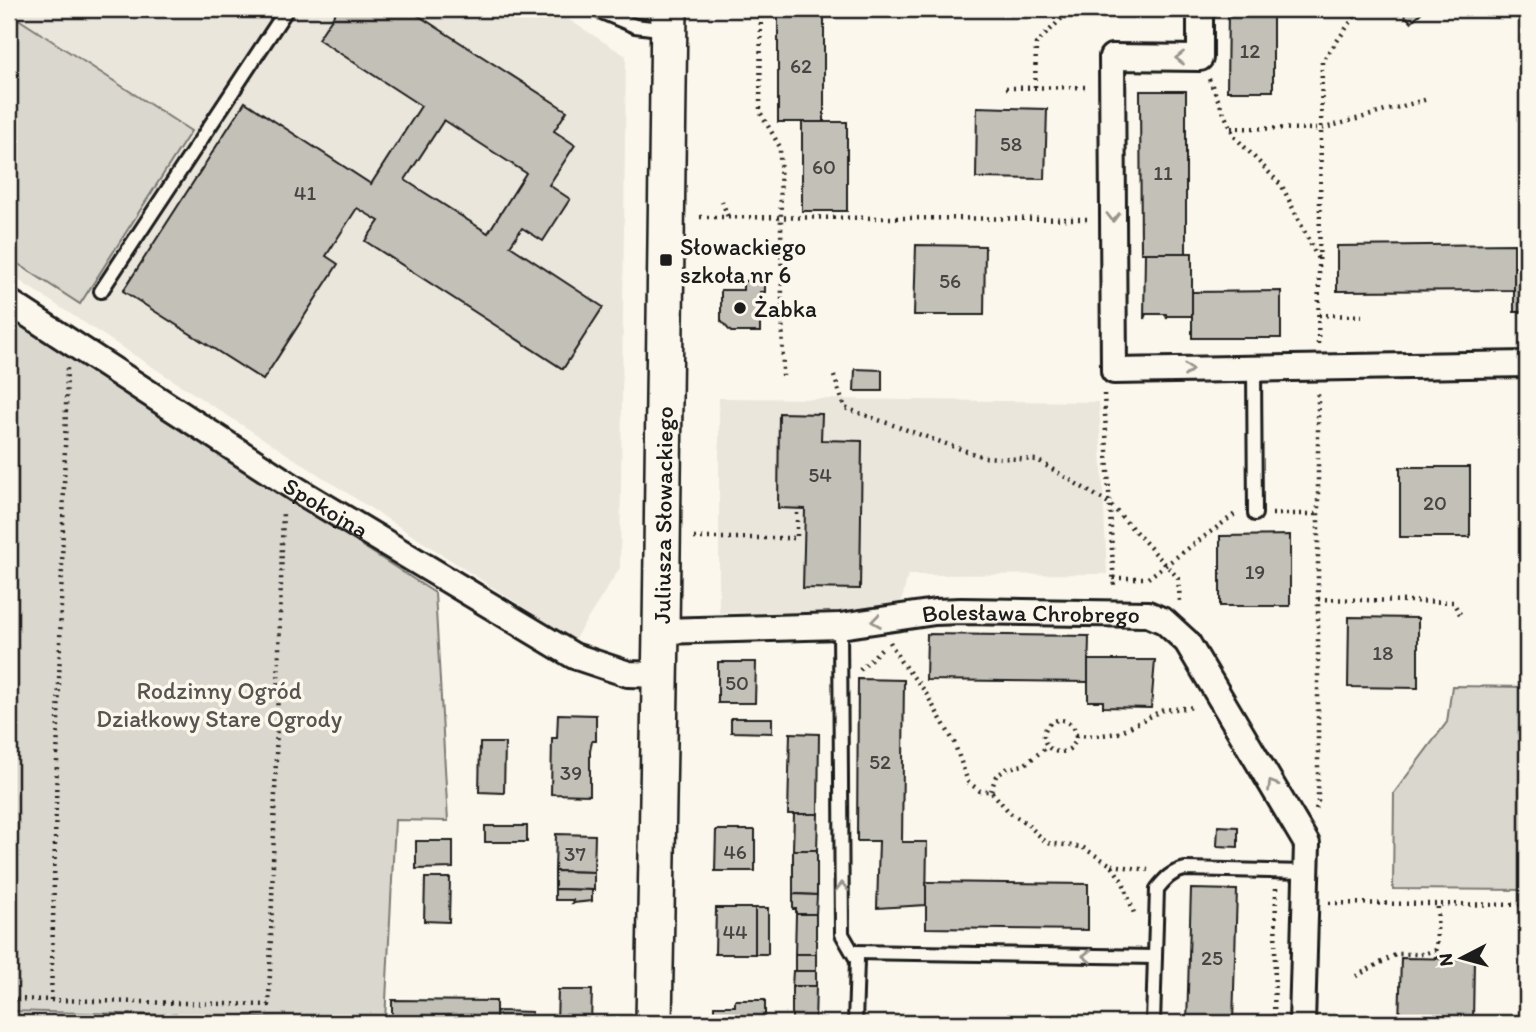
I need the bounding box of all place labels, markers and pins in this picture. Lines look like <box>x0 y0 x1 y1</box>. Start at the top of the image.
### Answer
place label: Słowackiego szkoła nr 6 <box>680 232 806 289</box>
marker: Słowackiego szkoła nr 6 <box>658 252 674 268</box>
place label: Żabka <box>754 294 817 323</box>
marker: Żabka <box>732 300 748 316</box>

